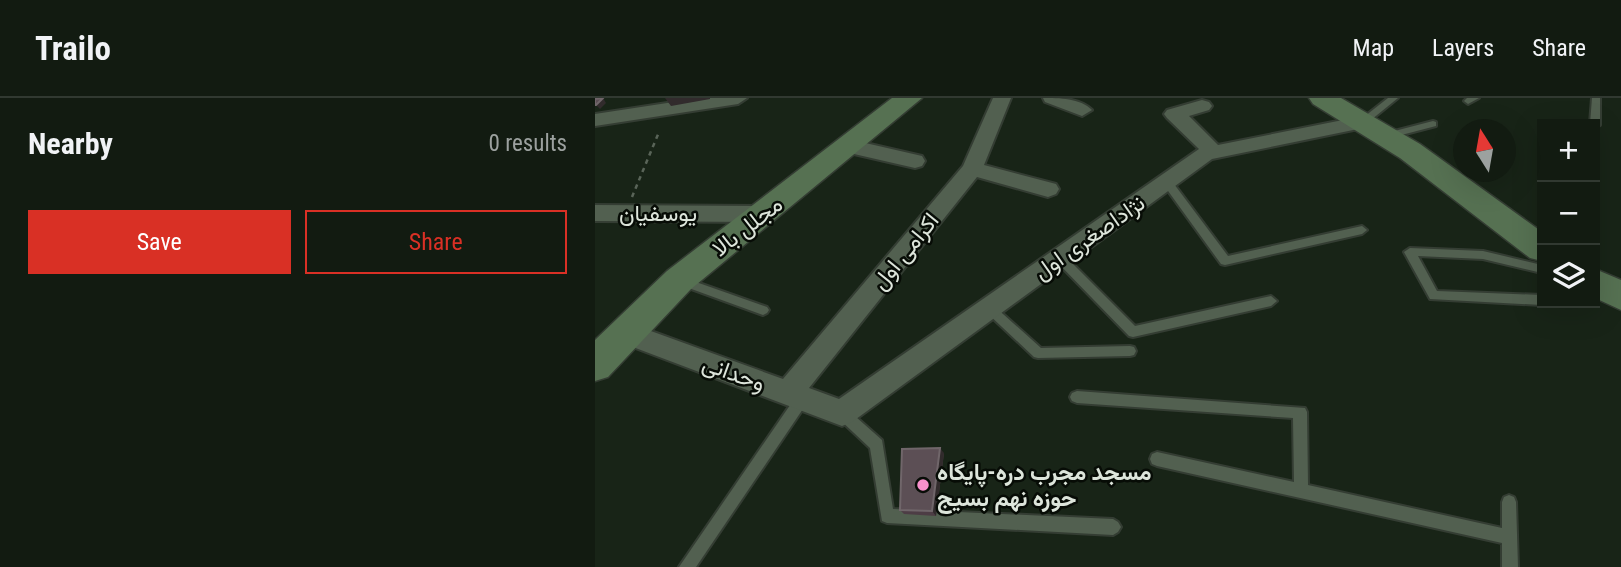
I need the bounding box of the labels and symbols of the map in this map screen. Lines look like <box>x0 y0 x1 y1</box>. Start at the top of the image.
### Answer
north arrow <box>1453 119 1516 182</box>
street label: نژاداصغری اول <box>1029 189 1151 286</box>
street label: مجلل بالا <box>707 191 788 262</box>
street label: یوسفیان <box>619 200 697 228</box>
street label: اکرامی اول <box>866 207 945 296</box>
street label: وحدانی <box>699 350 769 397</box>
place label: مسجد مجرب دره-پایگاه حوزه نهم بسیج <box>937 459 1152 514</box>
marker: مسجد مجرب دره-پایگاه حوزه نهم بسیج <box>915 477 931 493</box>

